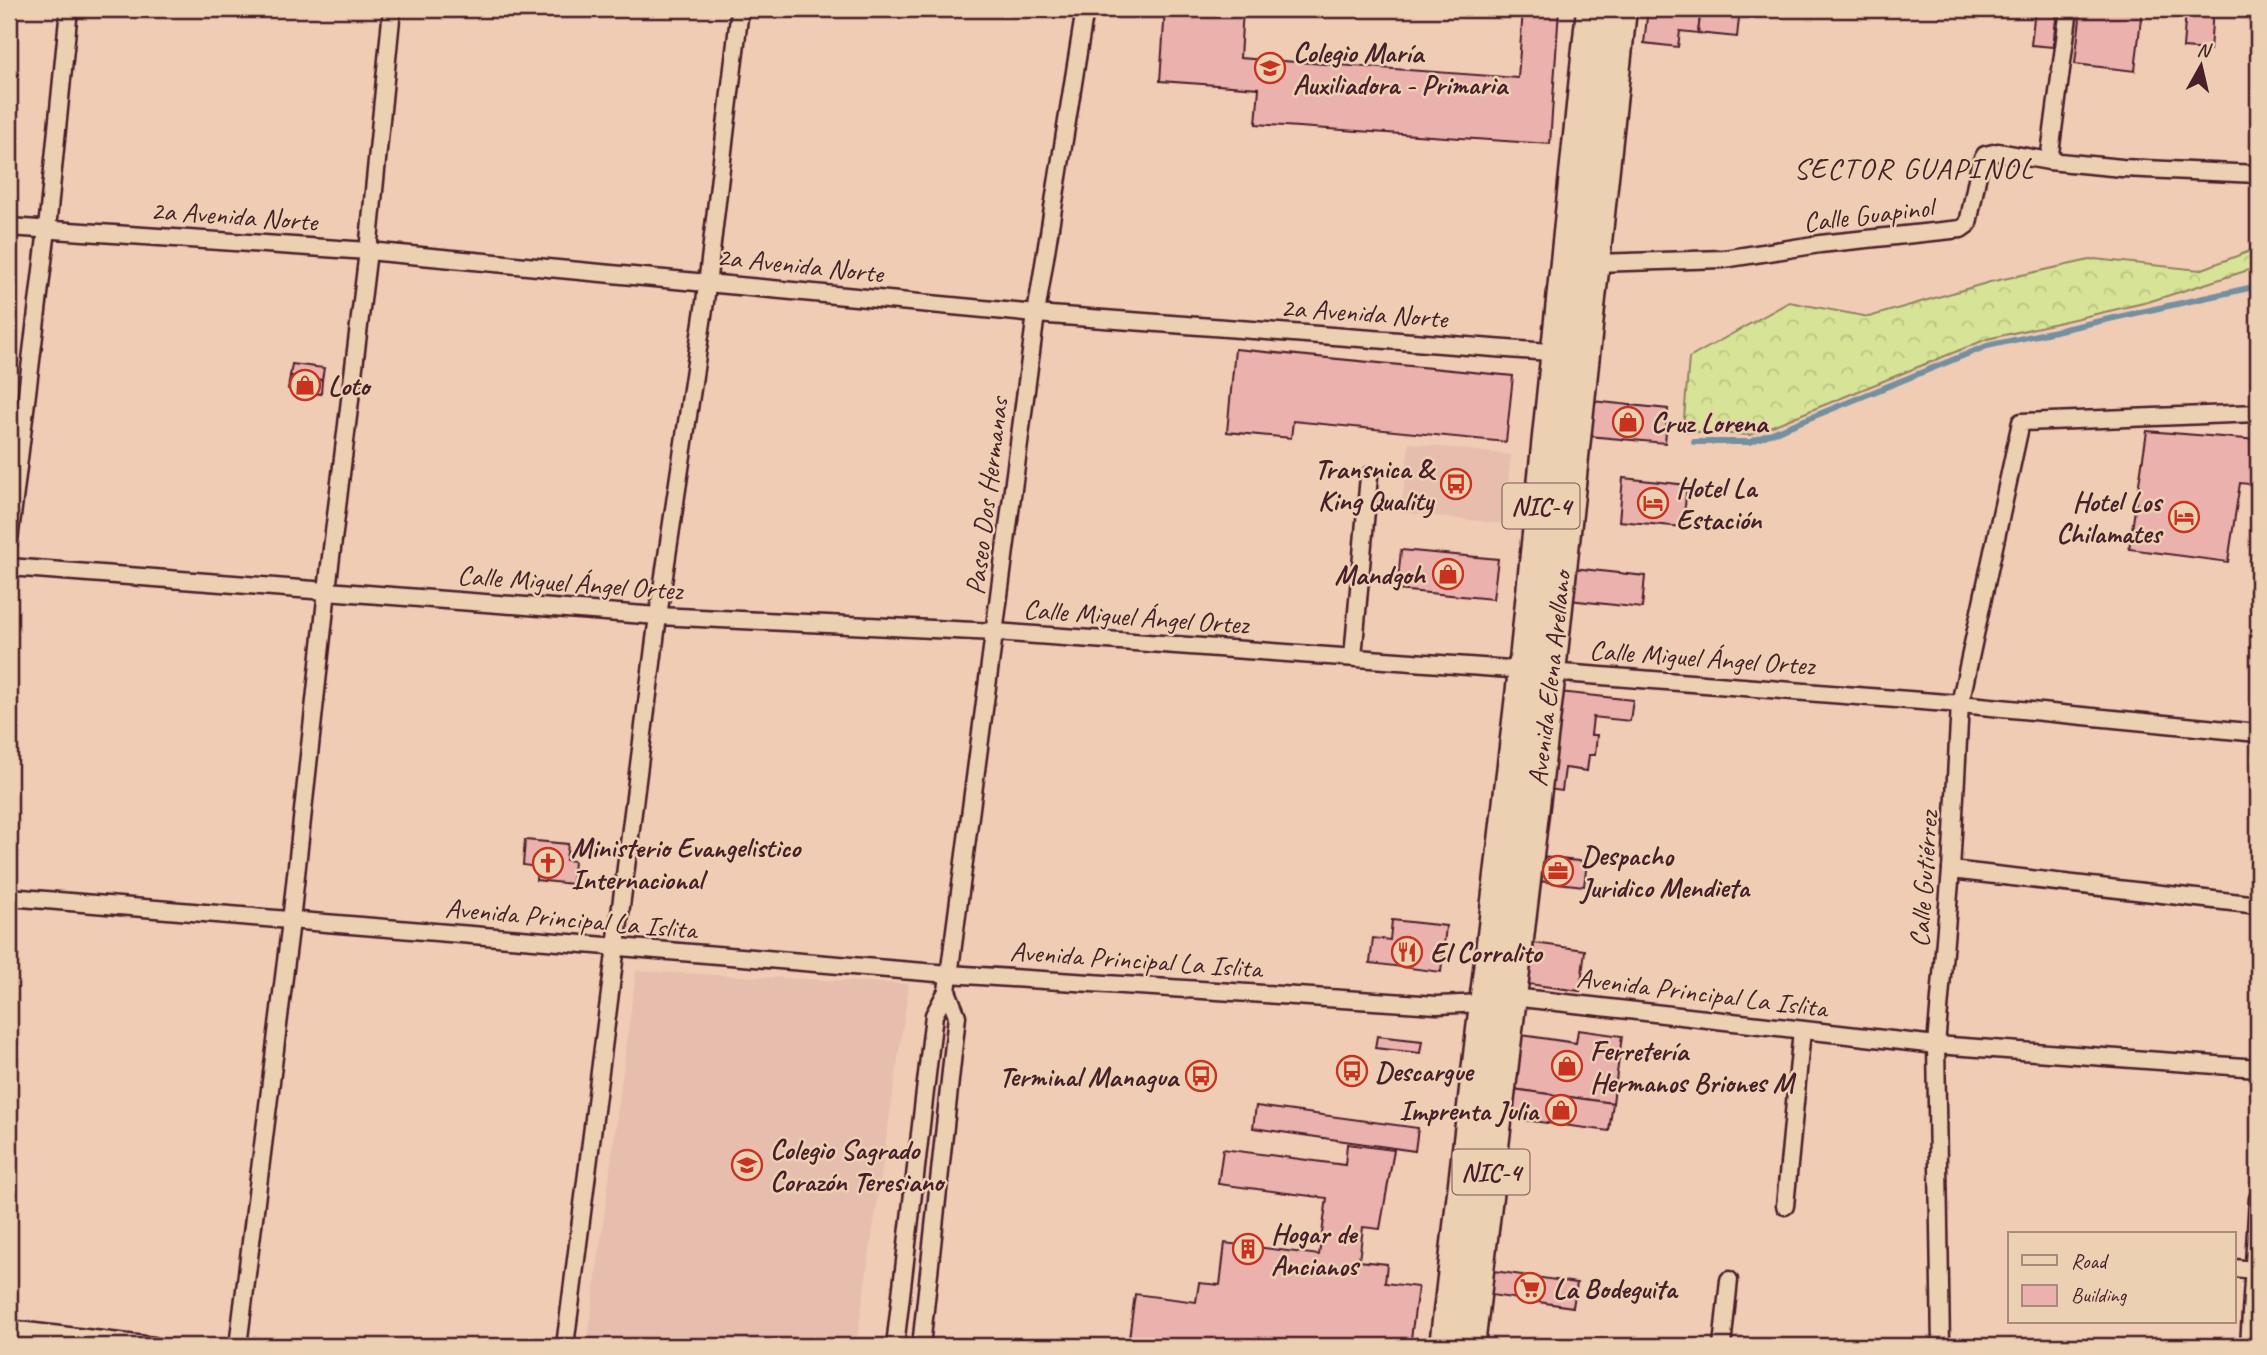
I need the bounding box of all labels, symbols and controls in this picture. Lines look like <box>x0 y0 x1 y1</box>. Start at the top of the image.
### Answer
north arrow <box>2166 32 2236 102</box>
place label: Colegio María Auxiliadora - Primaria <box>1293 35 1510 102</box>
text: N <box>2196 37 2214 63</box>
school or university icon: Colegio María Auxiliadora - Primaria <box>1253 51 1287 85</box>
district label: SECTOR GUAPINOL <box>1793 149 2035 187</box>
street label: Calle Guapinol <box>1801 189 1940 240</box>
street label: 2a Avenida Norte <box>150 192 320 239</box>
street label: 2a Avenida Norte <box>715 238 887 291</box>
street label: 2a Avenida Norte <box>1280 289 1450 336</box>
shop icon: Loto <box>288 368 322 402</box>
place label: Loto <box>328 368 372 403</box>
street label: Paseo Dos Hermanas <box>957 393 1016 597</box>
shop icon: Cruz Lorena <box>1611 405 1645 439</box>
place label: Cruz Lorena <box>1651 405 1770 440</box>
place label: Transnica & King Quality <box>1315 451 1436 519</box>
bus stop icon: Transnica & King Quality <box>1439 467 1473 501</box>
place label: Hotel La Estación <box>1676 470 1763 537</box>
road number: NIC-4 <box>1502 484 1580 528</box>
place label: Hotel Los Chilamates <box>2056 484 2164 551</box>
hotel icon: Hotel La Estación <box>1636 486 1670 520</box>
hotel icon: Hotel Los Chilamates <box>2167 500 2201 534</box>
street label: Calle Miguel Ángel Ortez <box>456 557 686 608</box>
place label: Mandgoh <box>1334 557 1427 592</box>
shop icon: Mandgoh <box>1431 557 1465 591</box>
street label: Avenida Elena Arellano <box>1519 566 1579 788</box>
street label: Calle Miguel Ángel Ortez <box>1022 591 1252 642</box>
street label: Calle Miguel Ángel Ortez <box>1588 632 1818 683</box>
street label: Calle Gutiérrez <box>1901 807 1946 948</box>
place label: Ministerio Evangelistico Internacional <box>571 830 802 897</box>
place label: Despacho Juridico Mendieta <box>1579 838 1752 905</box>
church icon: Ministerio Evangelistico Internacional <box>531 846 565 880</box>
office icon: Despacho Juridico Mendieta <box>1541 854 1575 888</box>
street label: Avenida Principal La Islita <box>444 890 701 947</box>
street label: Avenida Principal La Islita <box>1009 933 1265 986</box>
restaurant icon: El Corralito <box>1390 935 1424 969</box>
place label: El Corralito <box>1430 935 1544 970</box>
street label: Avenida Principal La Islita <box>1575 960 1832 1026</box>
place label: Ferretería Hermanos Briones M <box>1590 1033 1797 1100</box>
shop icon: Ferretería Hermanos Briones M <box>1550 1049 1584 1083</box>
bus stop icon: Descargue <box>1335 1054 1369 1088</box>
place label: Descargue <box>1375 1054 1475 1089</box>
place label: Terminal Managua <box>999 1059 1181 1094</box>
bus stop icon: Terminal Managua <box>1184 1059 1218 1093</box>
place label: Imprenta Julia <box>1399 1093 1541 1128</box>
shop icon: Imprenta Julia <box>1544 1093 1578 1127</box>
place label: Colegio Sagrado Corazón Teresiano <box>770 1132 946 1199</box>
school or university icon: Colegio Sagrado Corazón Teresiano <box>730 1148 764 1182</box>
road number: NIC-4 <box>1452 1149 1530 1194</box>
place label: Hogar de Ancianos <box>1271 1216 1361 1283</box>
building icon: Hogar de Ancianos <box>1231 1232 1265 1266</box>
legend <box>2008 1232 2236 1324</box>
text: Road <box>2071 1248 2110 1274</box>
supermarket icon: La Bodeguita <box>1513 1271 1547 1305</box>
place label: La Bodeguita <box>1553 1271 1679 1306</box>
text: Building <box>2071 1282 2128 1308</box>

